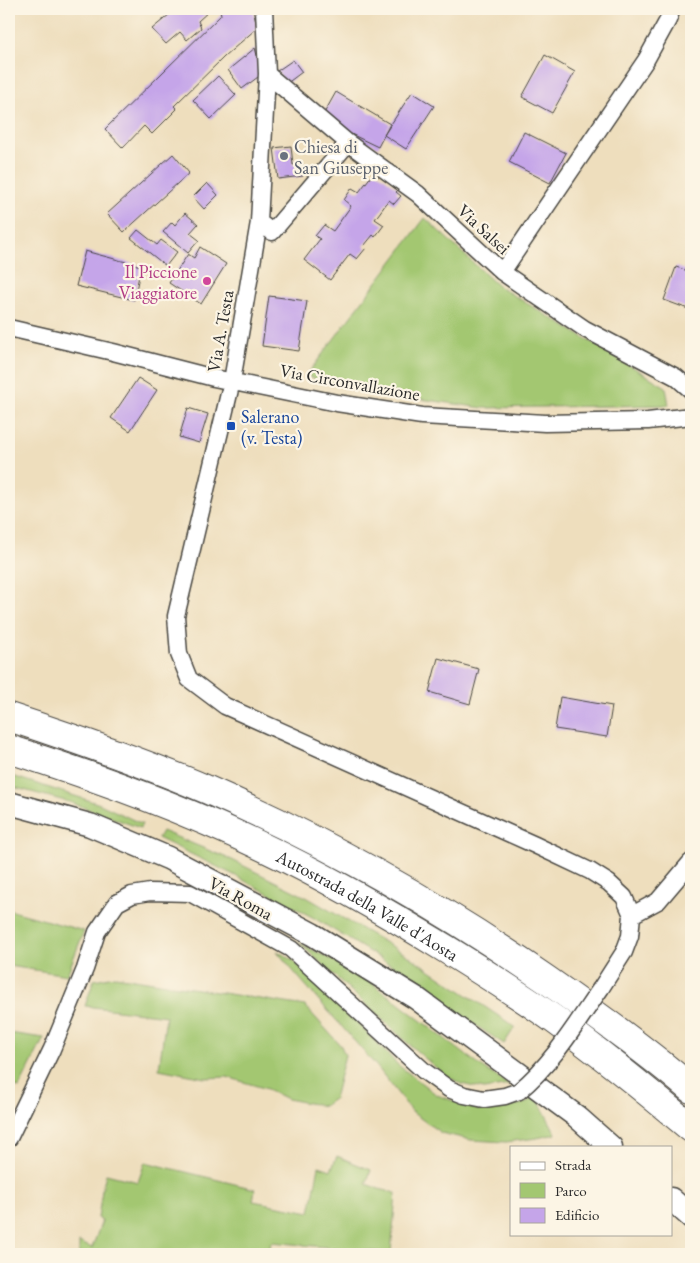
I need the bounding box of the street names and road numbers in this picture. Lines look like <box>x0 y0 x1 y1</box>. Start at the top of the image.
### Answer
street label: Via Salsei <box>453 199 516 260</box>
street label: Via A. Testa <box>201 287 239 374</box>
street label: Via Circonvallazione <box>278 358 422 406</box>
street label: Autostrada della Valle d'Aosta <box>272 843 464 966</box>
street label: Via Roma <box>205 871 278 925</box>

